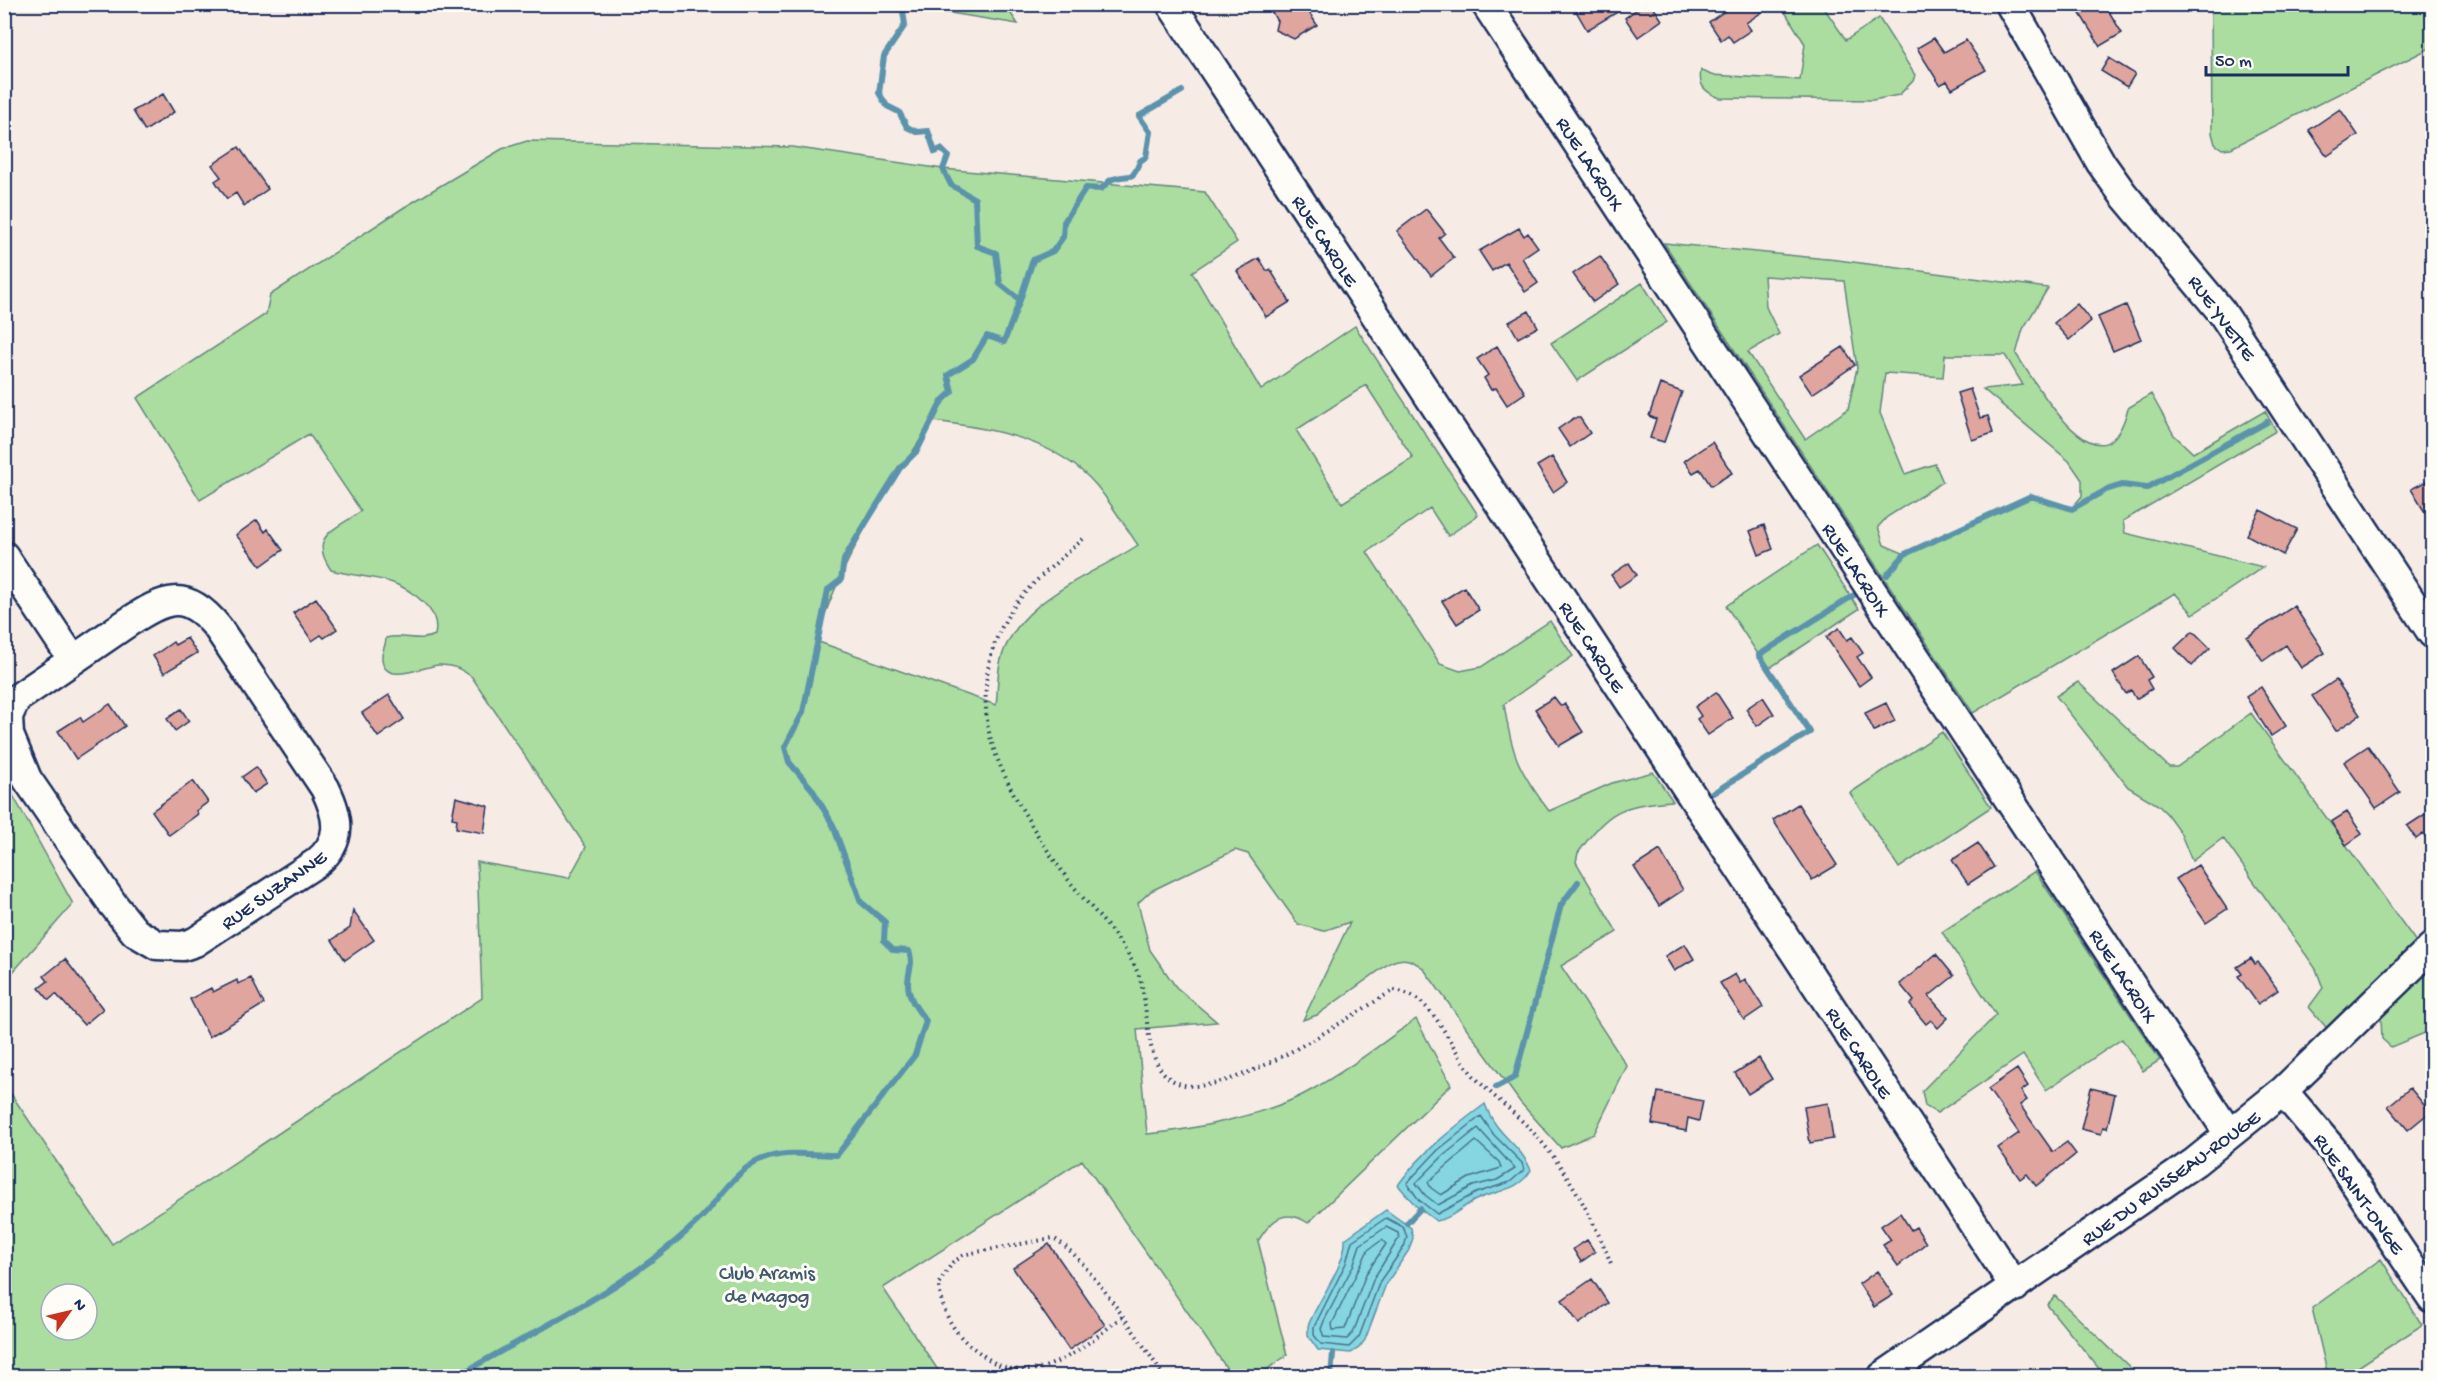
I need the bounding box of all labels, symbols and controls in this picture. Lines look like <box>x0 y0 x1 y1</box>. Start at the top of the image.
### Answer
scale bar <box>2206 39 2348 77</box>
text: 50 m <box>2215 52 2252 73</box>
street label: RUE LACROIX <box>1549 114 1628 217</box>
street label: RUE CAROLE <box>1285 192 1362 293</box>
street label: RUE YVETTE <box>2181 272 2260 367</box>
street label: RUE LACROIX <box>1815 520 1894 623</box>
street label: RUE CAROLE <box>1552 598 1629 699</box>
street label: RUE SUZANNE <box>218 846 333 937</box>
street label: RUE LACROIX <box>2082 926 2161 1029</box>
street label: RUE CAROLE <box>1819 1004 1896 1105</box>
street label: RUE DU RUISSEAU-ROUGE <box>2078 1106 2267 1252</box>
street label: RUE SAINT-ONGE <box>2307 1130 2408 1261</box>
park label: Club Aramis de Magog <box>719 1264 816 1310</box>
north arrow <box>39 1282 99 1342</box>
text: N <box>68 1296 90 1316</box>

